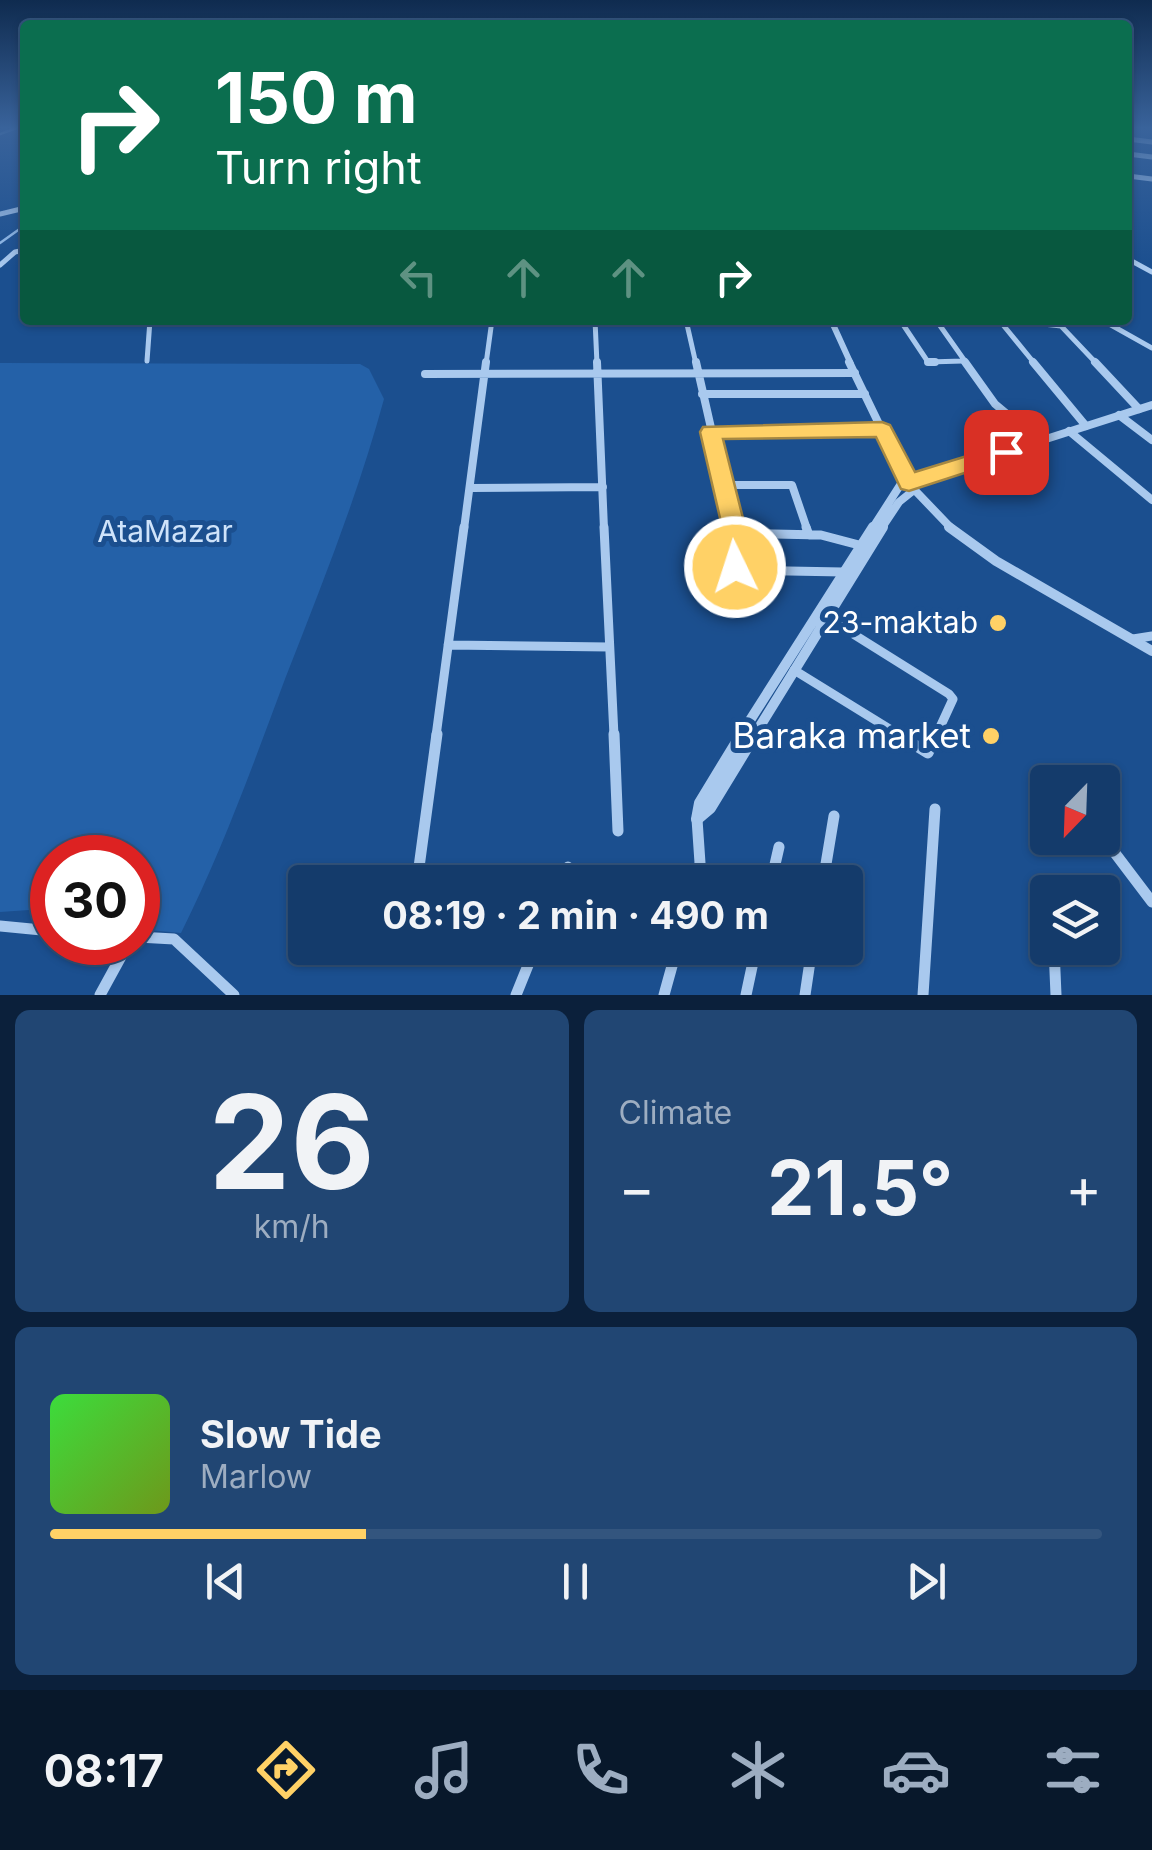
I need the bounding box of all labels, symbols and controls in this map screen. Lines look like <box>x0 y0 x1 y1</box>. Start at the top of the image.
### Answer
text: 150 m <box>215 55 418 140</box>
icon: right <box>50 60 180 190</box>
text: Turn right <box>215 140 422 195</box>
icon: left <box>391 250 446 305</box>
icon: ahead <box>496 250 551 305</box>
icon: ahead <box>601 250 656 305</box>
icon: right <box>706 250 761 305</box>
pin <box>964 410 1049 495</box>
icon: arrive <box>979 425 1034 480</box>
park label: AtaMazar <box>97 513 233 549</box>
position arrow <box>683 515 787 619</box>
place label: 23-maktab <box>823 604 978 640</box>
marker: 23-maktab <box>987 612 1009 634</box>
place label: Baraka market <box>733 714 971 756</box>
marker: Baraka market <box>980 725 1002 747</box>
north arrow <box>1030 765 1120 855</box>
map controls <box>1030 765 1120 965</box>
speed limit sign: 30 <box>30 835 160 965</box>
button: layers <box>1030 875 1120 965</box>
text: 08:19 · 2 min · 490 m <box>382 892 769 938</box>
text: 26 <box>209 1063 375 1220</box>
text: Climate <box>619 1093 732 1132</box>
text: 21.5° <box>767 1142 953 1233</box>
text: − <box>619 1155 655 1221</box>
text: + <box>1066 1155 1102 1221</box>
text: km/h <box>254 1207 330 1246</box>
text: Slow Tide <box>200 1411 382 1457</box>
text: Marlow <box>200 1457 312 1496</box>
icon: previous <box>198 1554 253 1609</box>
icon: pause <box>548 1554 603 1609</box>
icon: next <box>899 1554 954 1609</box>
icon: directions <box>251 1735 321 1805</box>
icon: music <box>409 1735 479 1805</box>
icon: phone <box>566 1735 636 1805</box>
icon: climate <box>723 1735 793 1805</box>
icon: car <box>881 1735 951 1805</box>
icon: filters <box>1038 1735 1108 1805</box>
text: 08:17 <box>44 1743 164 1798</box>

